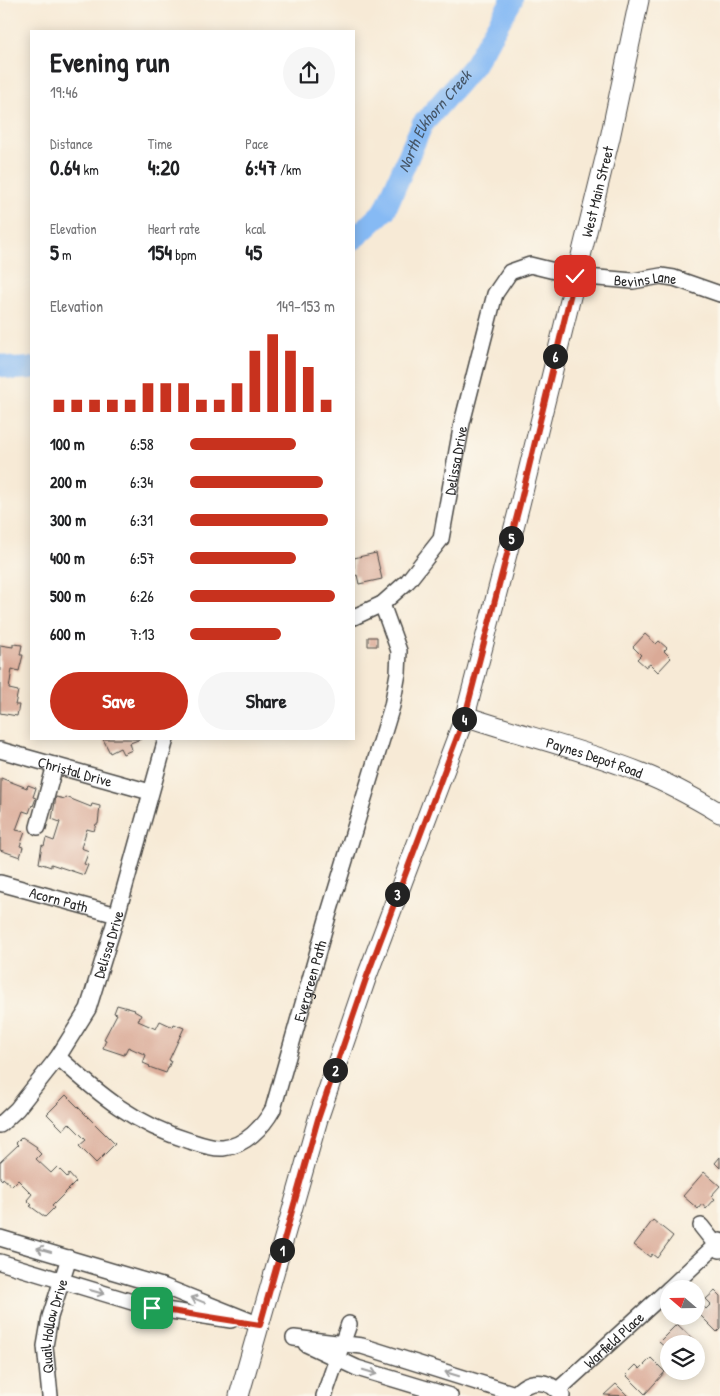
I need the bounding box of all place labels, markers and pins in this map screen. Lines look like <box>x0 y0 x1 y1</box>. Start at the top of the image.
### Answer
pin <box>554 255 596 297</box>
pin: 6 <box>542 344 568 368</box>
pin: 5 <box>498 526 524 550</box>
pin: 4 <box>452 706 476 732</box>
pin: 3 <box>384 882 410 906</box>
pin: 2 <box>322 1058 348 1082</box>
pin: 1 <box>270 1238 294 1262</box>
pin <box>131 1287 173 1329</box>

